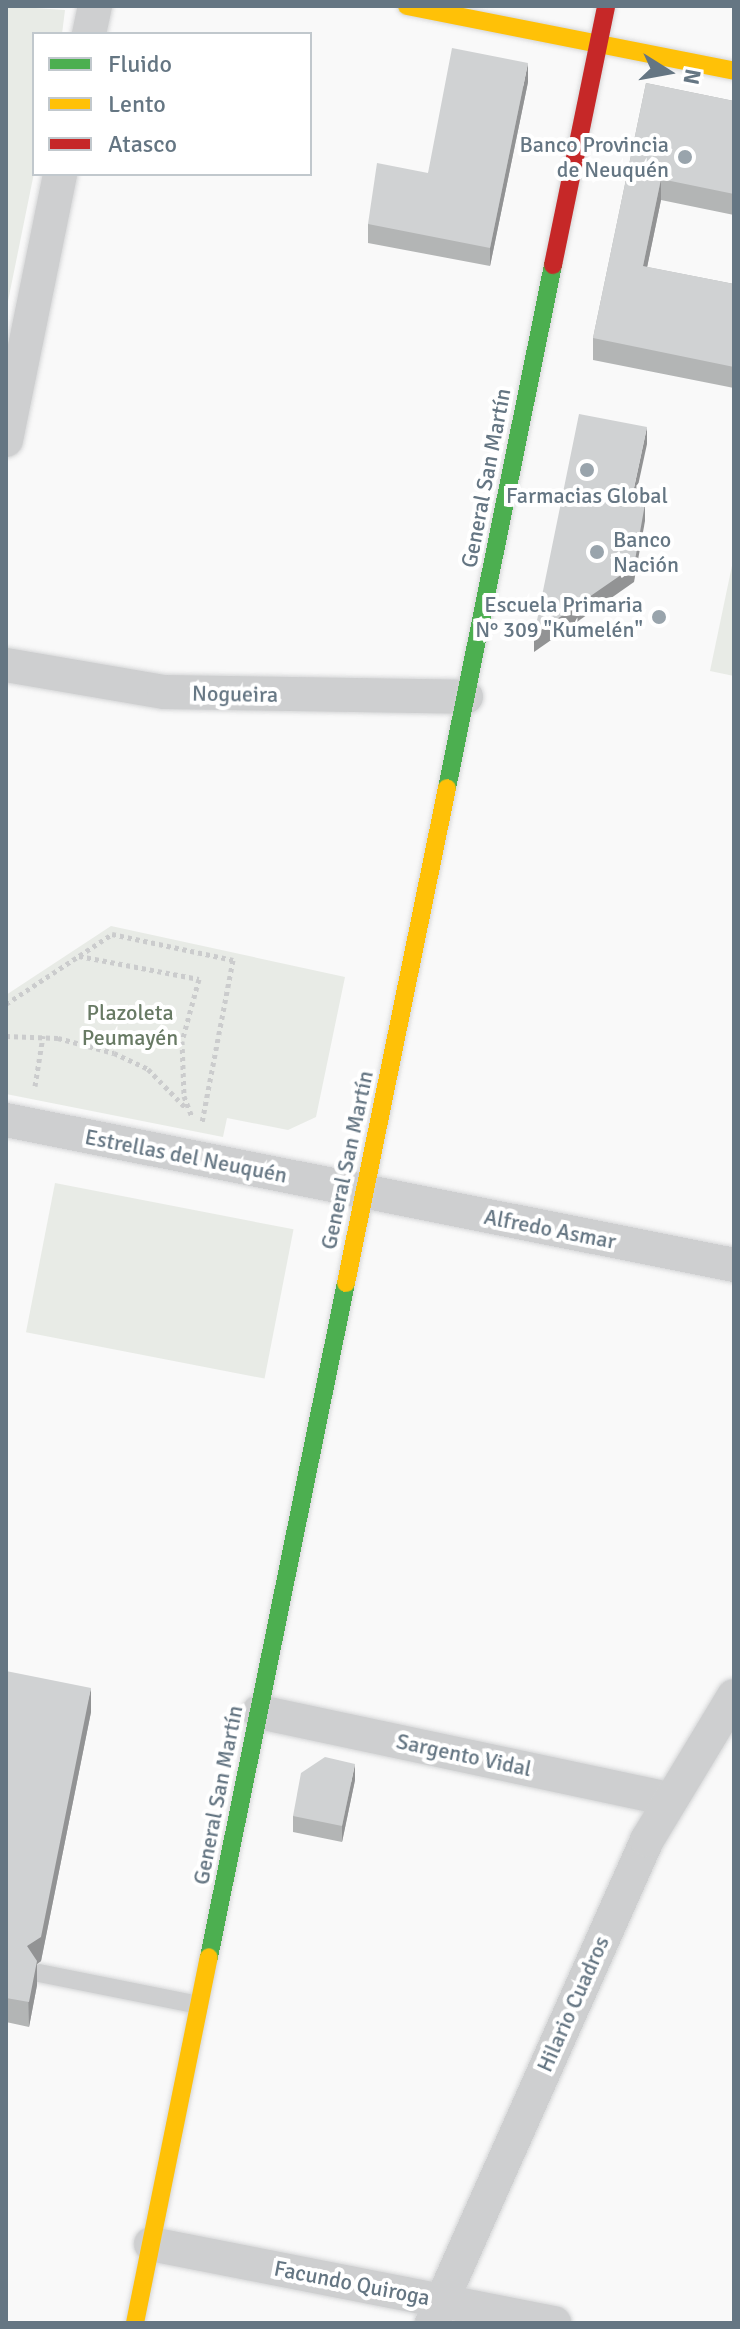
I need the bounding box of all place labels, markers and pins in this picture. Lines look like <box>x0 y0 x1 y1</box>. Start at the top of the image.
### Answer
place label: Banco Provincia de Neuquén <box>520 131 669 182</box>
marker: Banco Provincia de Neuquén <box>676 148 694 166</box>
marker: Farmacias Global <box>578 461 596 479</box>
place label: Farmacias Global <box>506 483 668 509</box>
place label: Banco Nación <box>613 526 679 578</box>
marker: Banco Nación <box>588 543 606 561</box>
place label: Escuela Primaria N° 309 "Kumelén" <box>475 591 643 642</box>
marker: Escuela Primaria N° 309 "Kumelén" <box>650 608 668 626</box>

